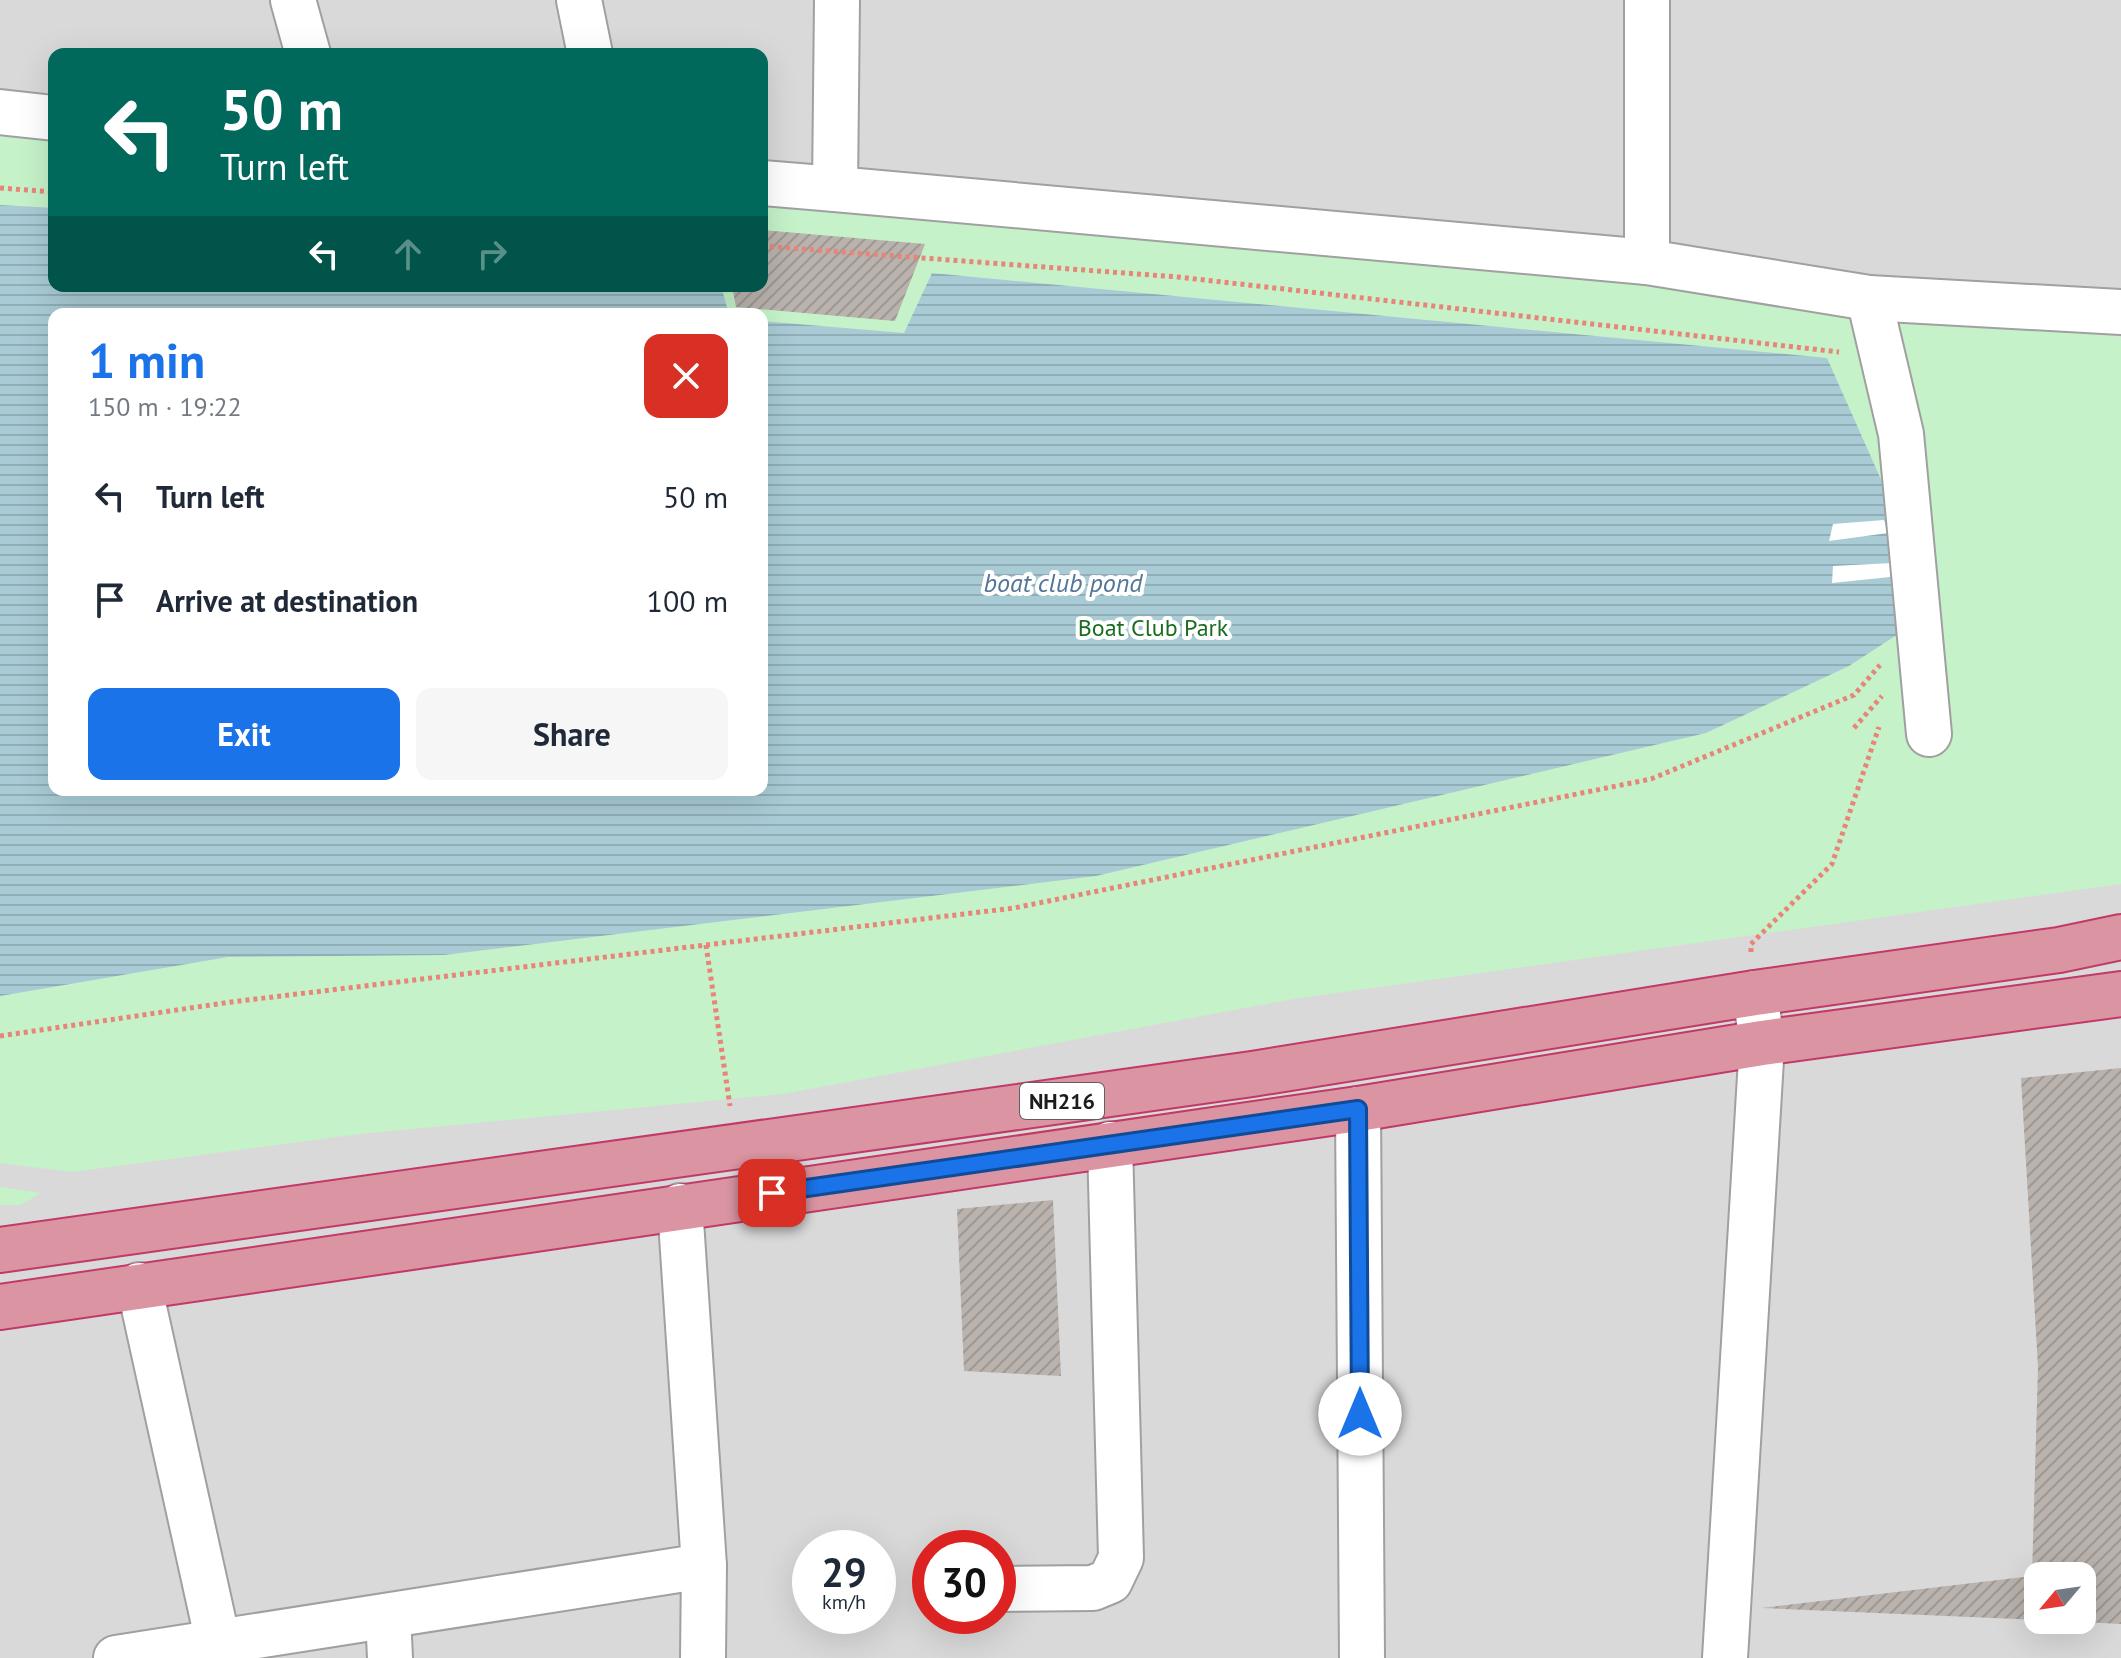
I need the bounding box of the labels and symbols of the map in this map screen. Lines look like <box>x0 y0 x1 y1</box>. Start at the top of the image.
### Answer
water label: boat club pond <box>984 566 1143 599</box>
park label: Boat Club Park <box>1078 612 1229 643</box>
road number: NH216 <box>1020 1083 1104 1119</box>
pin <box>738 1159 806 1227</box>
position arrow <box>1318 1372 1402 1456</box>
speed limit sign: 30 <box>912 1530 1016 1634</box>
north arrow <box>2024 1562 2096 1634</box>

